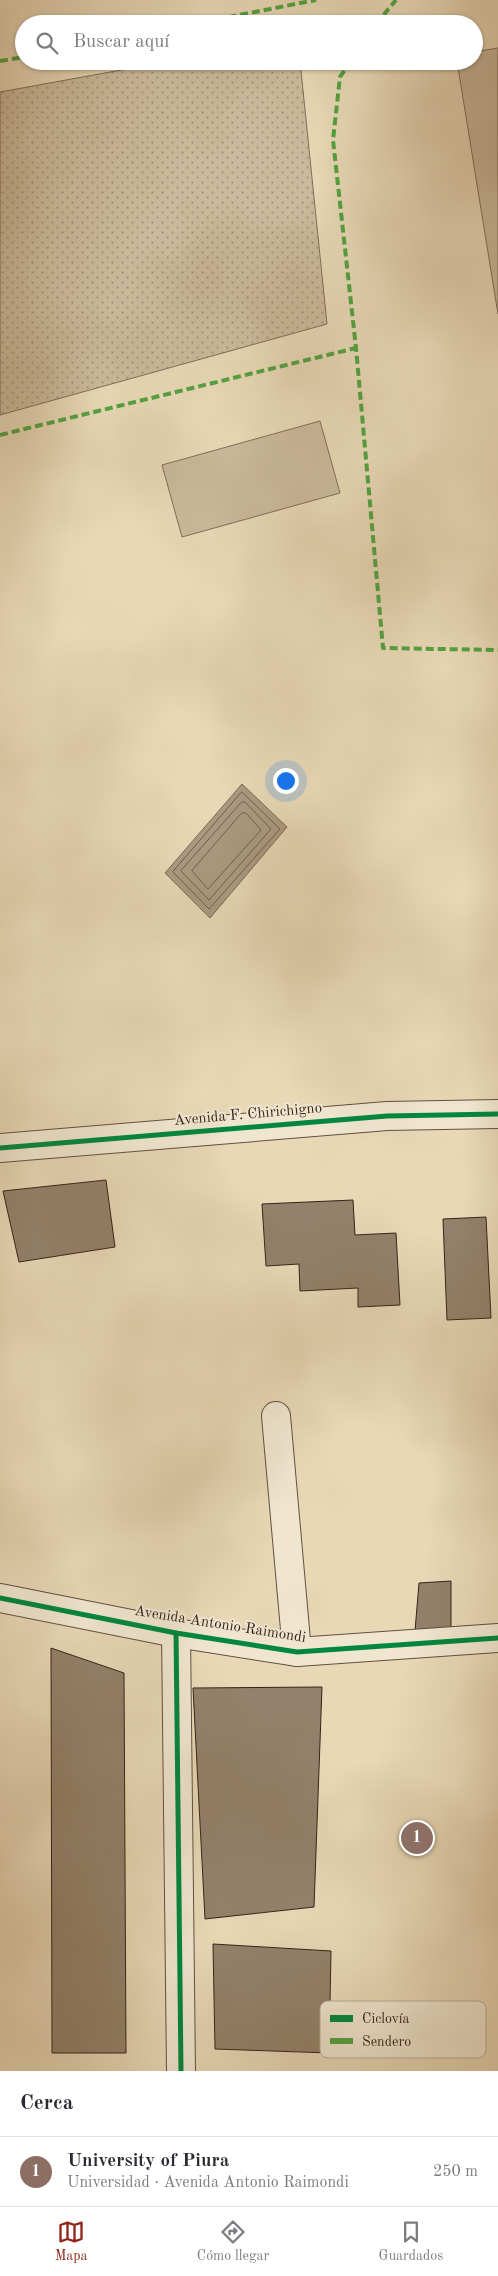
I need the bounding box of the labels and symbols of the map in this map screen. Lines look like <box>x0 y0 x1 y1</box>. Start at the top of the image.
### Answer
your location <box>273 768 299 794</box>
street label: Avenida F. Chirichigno <box>173 1101 323 1129</box>
street label: Avenida Antonio Raimondi <box>133 1604 307 1646</box>
pin: 1 <box>401 1819 433 1857</box>
legend <box>320 2001 486 2058</box>
text: Ciclovía <box>362 2012 410 2026</box>
text: Sendero <box>362 2035 411 2049</box>

